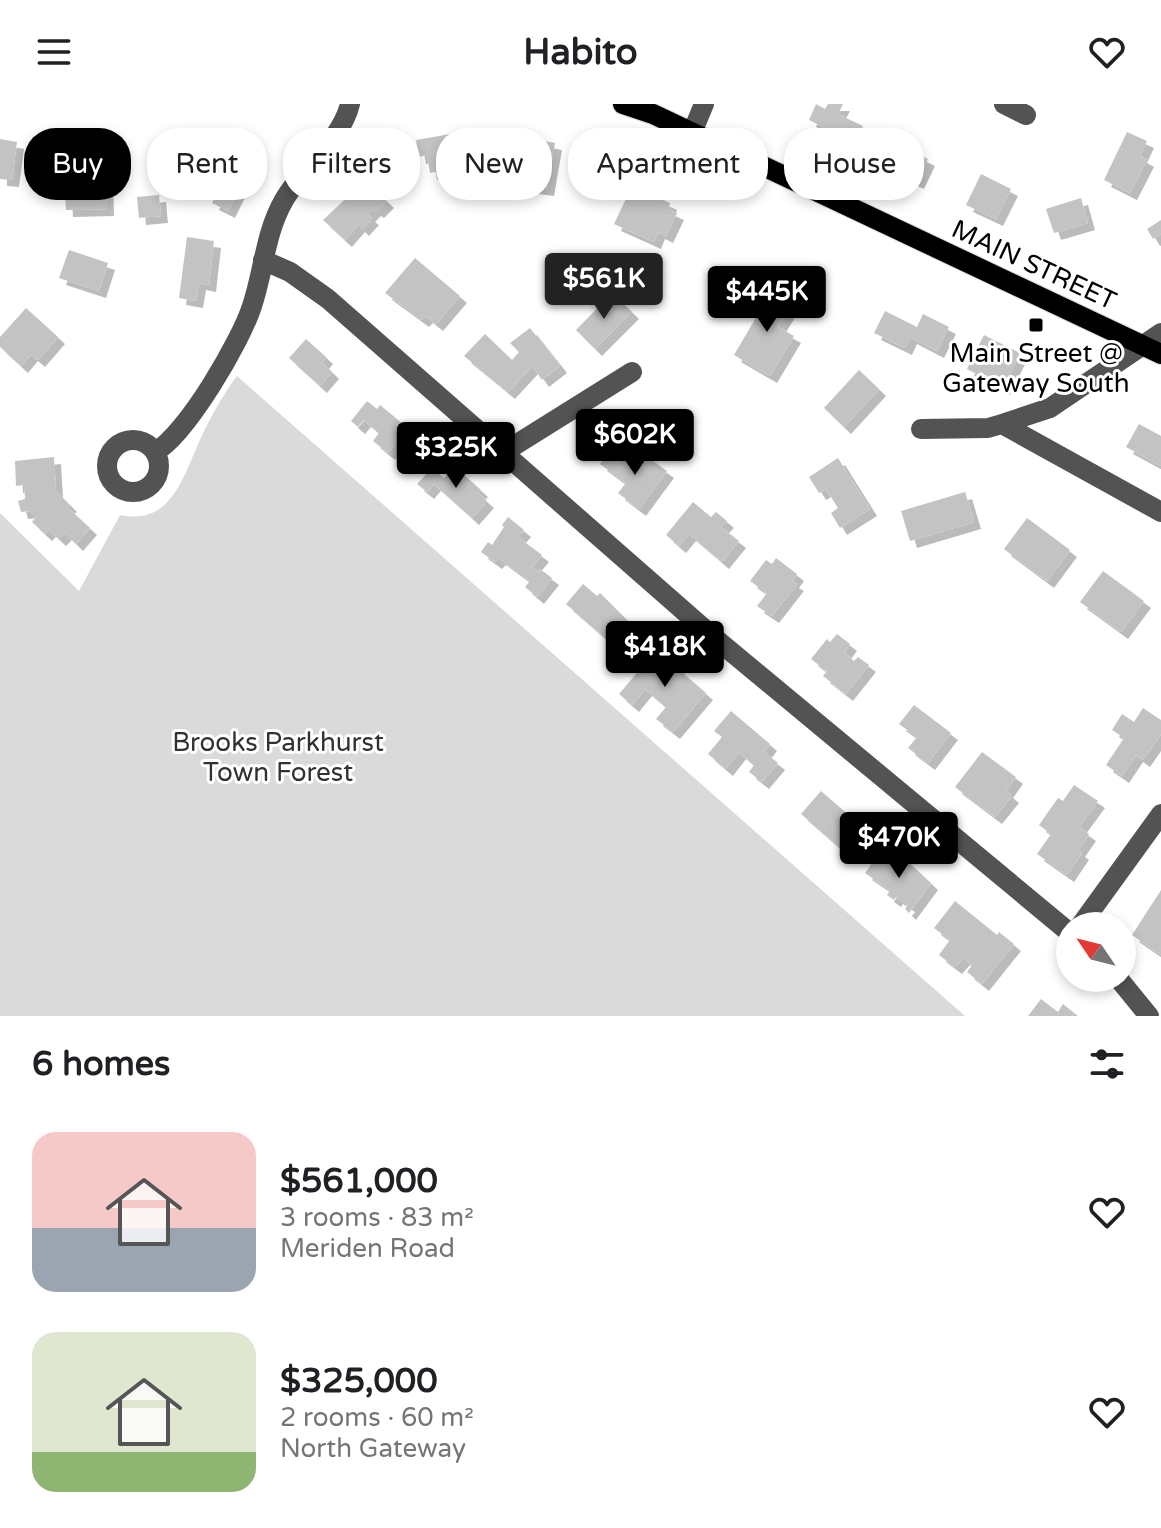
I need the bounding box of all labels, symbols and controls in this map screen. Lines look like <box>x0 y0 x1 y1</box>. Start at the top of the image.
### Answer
icon: menu <box>32 30 76 74</box>
icon: heart <box>1085 30 1129 74</box>
text: Habito <box>523 31 638 74</box>
chip: Buy <box>24 128 131 200</box>
chip: Rent <box>147 128 267 200</box>
chip: Filters <box>283 128 420 200</box>
chip: New <box>436 128 552 200</box>
chip: Apartment <box>568 128 768 200</box>
chip: House <box>784 128 924 200</box>
street label: MAIN STREET <box>947 213 1121 317</box>
pin: $561K <box>548 253 660 321</box>
text: $561K <box>563 263 645 294</box>
pin: $445K <box>711 266 823 334</box>
text: $445K <box>726 276 808 307</box>
marker: Main Street @ Gateway South <box>1027 316 1045 334</box>
place label: Main Street @ Gateway South <box>942 338 1130 399</box>
pin: $602K <box>579 409 691 477</box>
text: $602K <box>594 419 676 450</box>
pin: $325K <box>400 422 512 490</box>
text: $325K <box>415 432 497 463</box>
pin: $418K <box>609 621 721 689</box>
text: $418K <box>624 631 706 662</box>
park label: Brooks Parkhurst Town Forest <box>172 727 384 788</box>
pin: $470K <box>843 812 955 880</box>
text: $470K <box>858 822 940 853</box>
north arrow <box>1056 912 1136 992</box>
map controls <box>1056 912 1136 992</box>
icon: filters <box>1085 1042 1129 1086</box>
text: 6 homes <box>32 1044 170 1085</box>
text: $561,000 <box>280 1161 438 1202</box>
icon: home <box>96 1164 192 1260</box>
icon: heart <box>1085 1190 1129 1234</box>
text: 3 rooms · 83 m² <box>280 1202 474 1233</box>
text: Meriden Road <box>280 1233 455 1264</box>
text: $325,000 <box>280 1361 438 1402</box>
icon: home <box>96 1364 192 1460</box>
icon: heart <box>1085 1390 1129 1434</box>
text: 2 rooms · 60 m² <box>280 1402 474 1433</box>
text: North Gateway <box>280 1433 466 1464</box>

